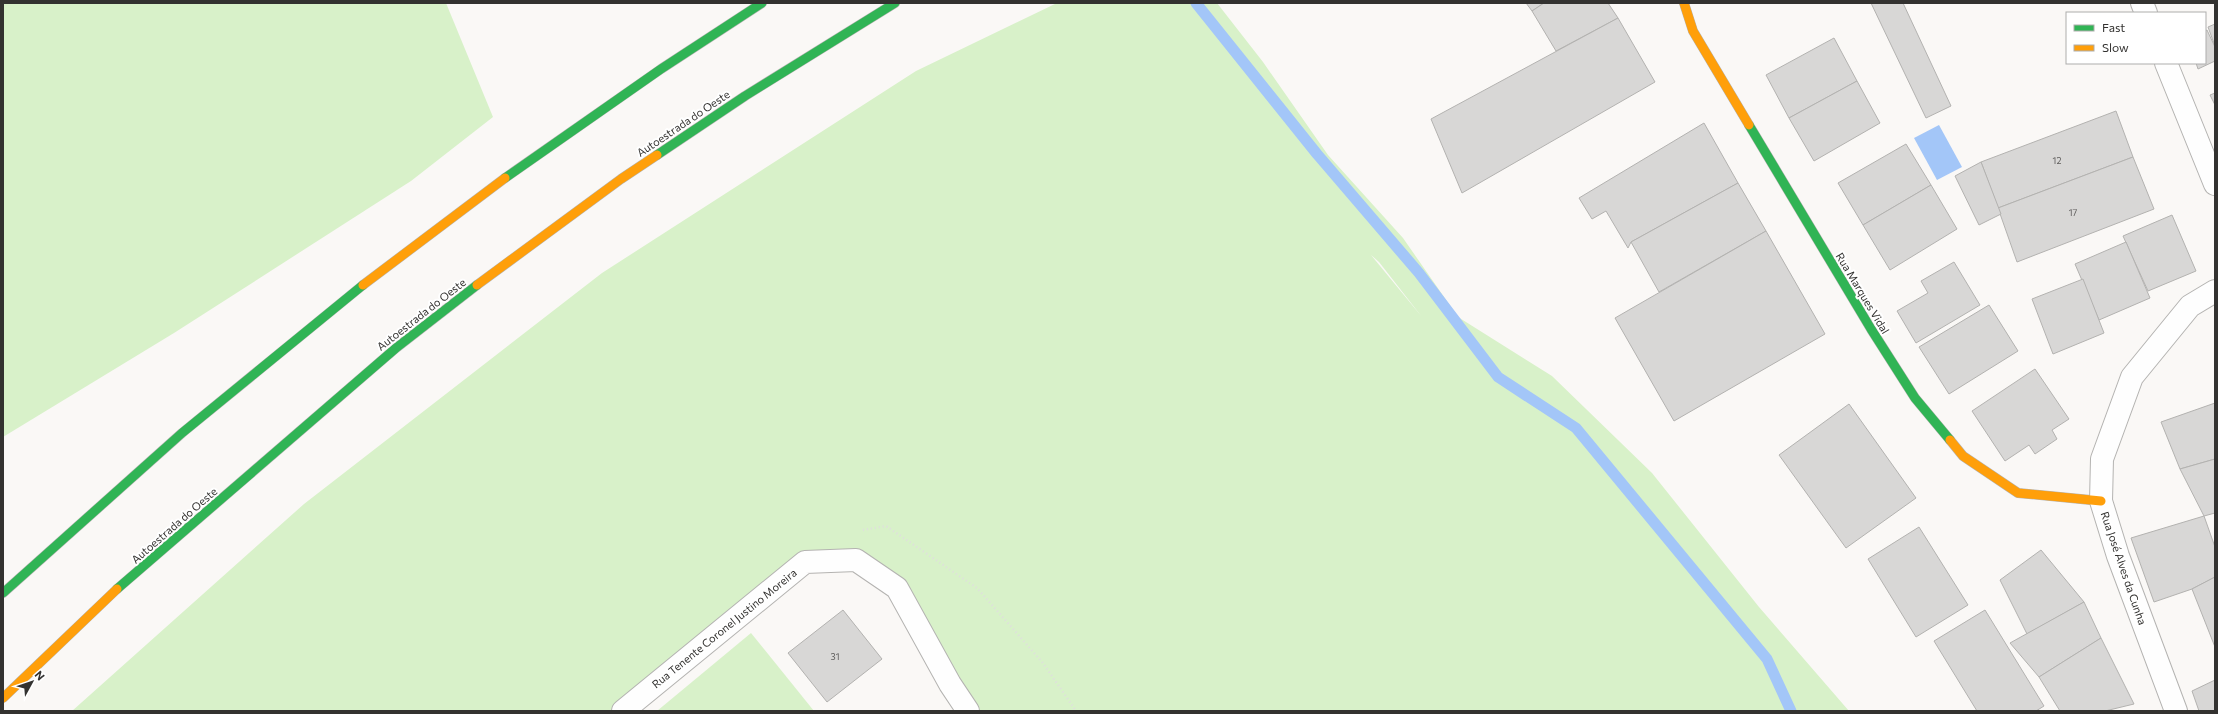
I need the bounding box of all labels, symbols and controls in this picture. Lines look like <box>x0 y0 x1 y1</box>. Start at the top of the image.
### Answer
legend <box>2066 12 2206 64</box>
text: Fast <box>2102 20 2125 34</box>
text: Slow <box>2102 40 2129 54</box>
street label: Autoestrada do Oeste <box>634 87 732 159</box>
house number: 12 <box>2053 155 2061 166</box>
house number: 17 <box>2069 207 2078 218</box>
street label: Rua Marques Vidal <box>1834 250 1892 336</box>
street label: Autoestrada do Oeste <box>374 275 468 353</box>
street label: Autoestrada do Oeste <box>129 484 220 566</box>
street label: Rua José Alves da Cunha <box>2098 510 2149 627</box>
street label: Rua Tenente Coronel Justino Moreira <box>649 566 800 691</box>
house number: 31 <box>831 651 839 662</box>
north arrow <box>12 662 52 702</box>
text: N <box>32 668 48 683</box>

